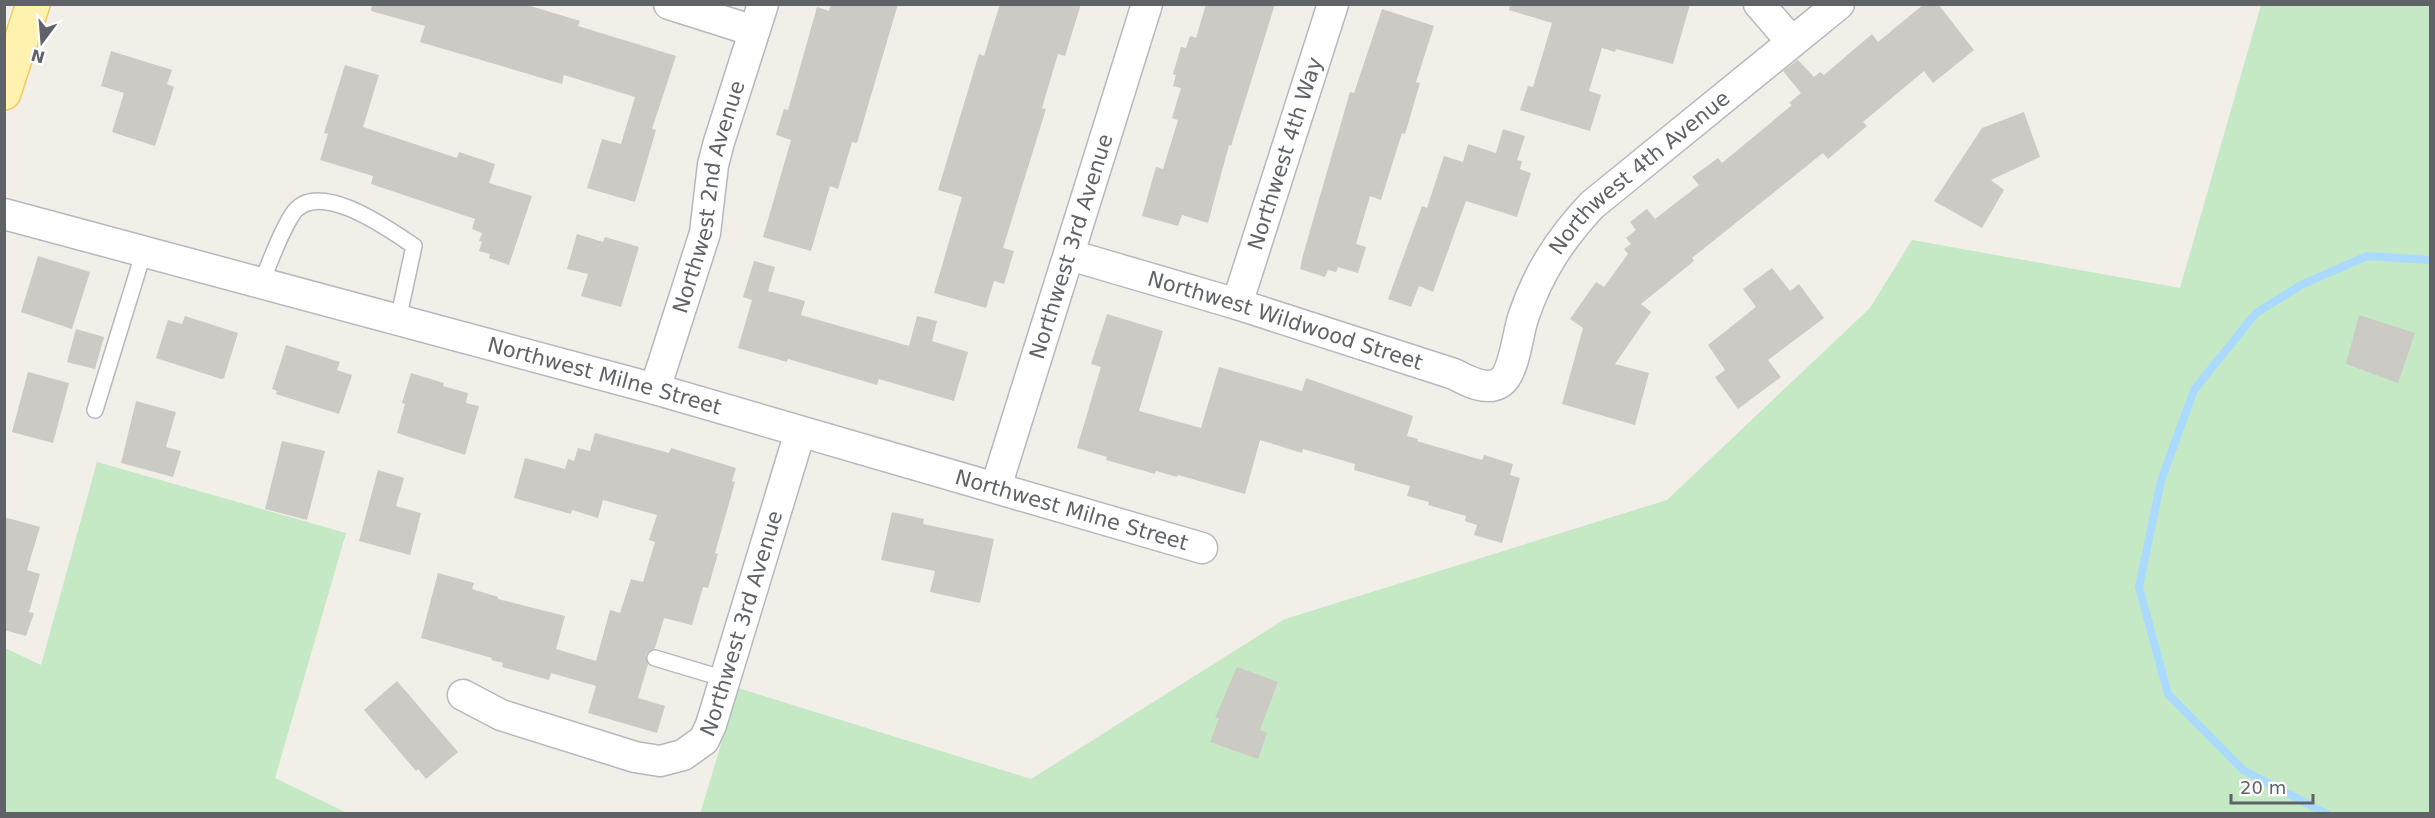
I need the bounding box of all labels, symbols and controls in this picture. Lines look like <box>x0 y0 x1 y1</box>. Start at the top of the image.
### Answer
north arrow <box>12 12 72 72</box>
text: N <box>29 45 47 67</box>
street label: Northwest 4th Way <box>1243 54 1327 253</box>
street label: Northwest 2nd Avenue <box>668 78 750 316</box>
street label: Northwest 4th Avenue <box>1544 86 1734 259</box>
street label: Northwest 3rd Avenue <box>1025 131 1118 362</box>
street label: Northwest Wildwood Street <box>1145 266 1426 375</box>
street label: Northwest Milne Street <box>485 333 724 420</box>
street label: Northwest Milne Street <box>952 465 1191 555</box>
street label: Northwest 3rd Avenue <box>695 508 787 740</box>
scale bar <box>2231 767 2314 805</box>
text: 20 m <box>2240 777 2286 798</box>

